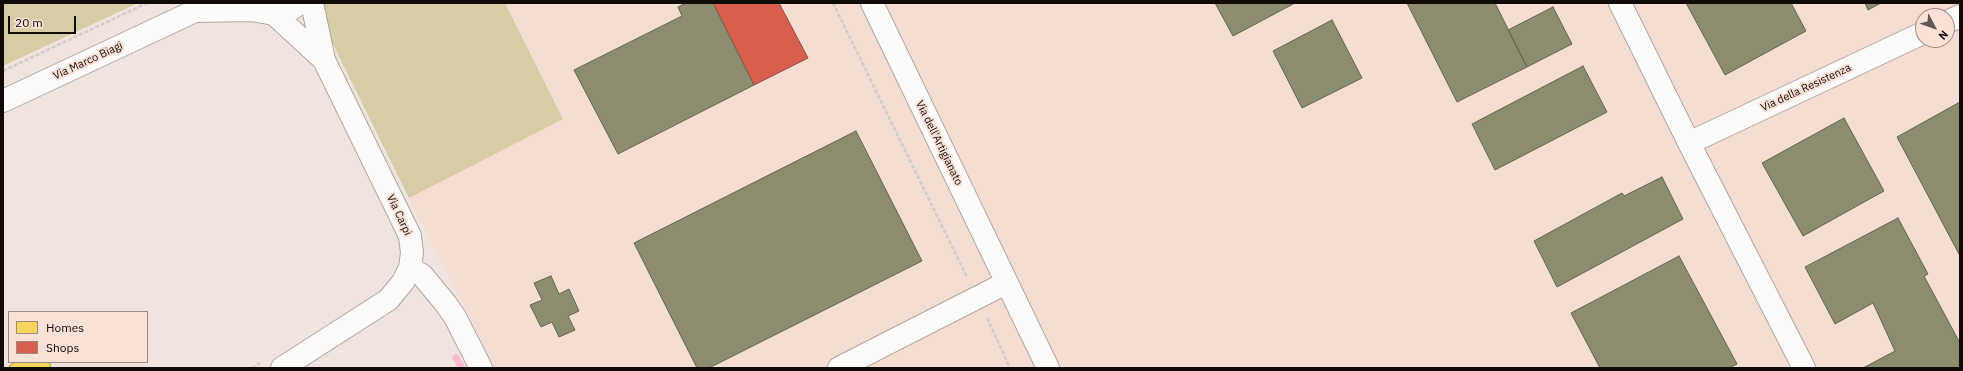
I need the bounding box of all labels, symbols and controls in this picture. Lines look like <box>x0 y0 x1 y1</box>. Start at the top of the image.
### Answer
scale bar <box>10 8 78 34</box>
north arrow <box>1915 8 1955 48</box>
text: 20 m <box>15 15 43 30</box>
text: N <box>1935 28 1951 43</box>
street label: Via Marco Biagi <box>51 39 125 83</box>
street label: Via della Resistenza <box>1759 61 1853 115</box>
street label: Via dell'Artigianato <box>913 98 965 188</box>
street label: Via Carpi <box>384 192 414 238</box>
legend <box>8 311 148 363</box>
text: Homes <box>46 320 84 335</box>
text: Shops <box>46 340 79 355</box>

